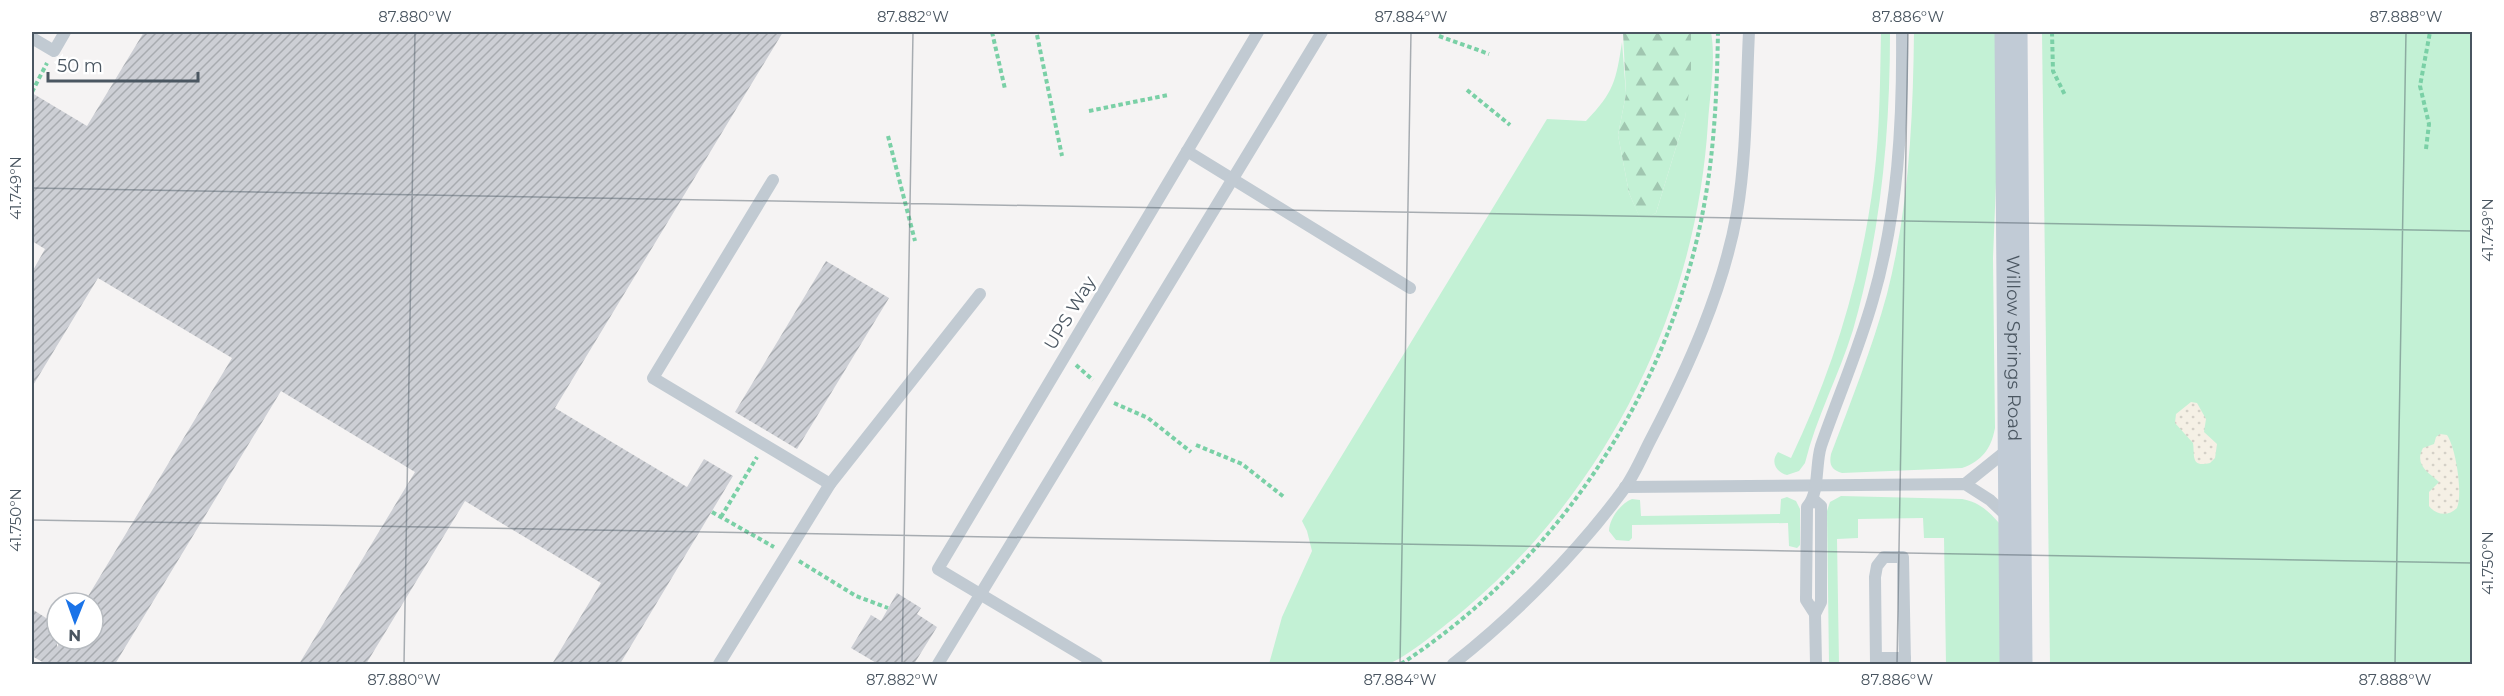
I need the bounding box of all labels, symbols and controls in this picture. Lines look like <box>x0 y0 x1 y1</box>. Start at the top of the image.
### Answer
text: 87.880°W <box>378 7 452 26</box>
text: 87.882°W <box>877 7 949 26</box>
text: 87.884°W <box>1375 7 1448 26</box>
text: 87.886°W <box>1872 7 1944 26</box>
text: 87.888°W <box>2369 7 2443 26</box>
scale bar <box>48 45 198 83</box>
text: 50 m <box>57 55 103 77</box>
text: 41.749°N <box>6 156 25 220</box>
text: 41.749°N <box>2478 198 2497 262</box>
street label: Willow Springs Road <box>2002 255 2025 441</box>
street label: UPS Way <box>1039 272 1101 354</box>
text: 41.750°N <box>6 488 25 552</box>
text: 41.750°N <box>2478 531 2497 595</box>
north arrow <box>45 591 105 651</box>
text: N <box>68 626 81 645</box>
text: 87.880°W <box>367 670 441 689</box>
text: 87.882°W <box>866 670 938 689</box>
text: 87.884°W <box>1364 670 1437 689</box>
text: 87.886°W <box>1861 670 1933 689</box>
text: 87.888°W <box>2358 670 2432 689</box>

